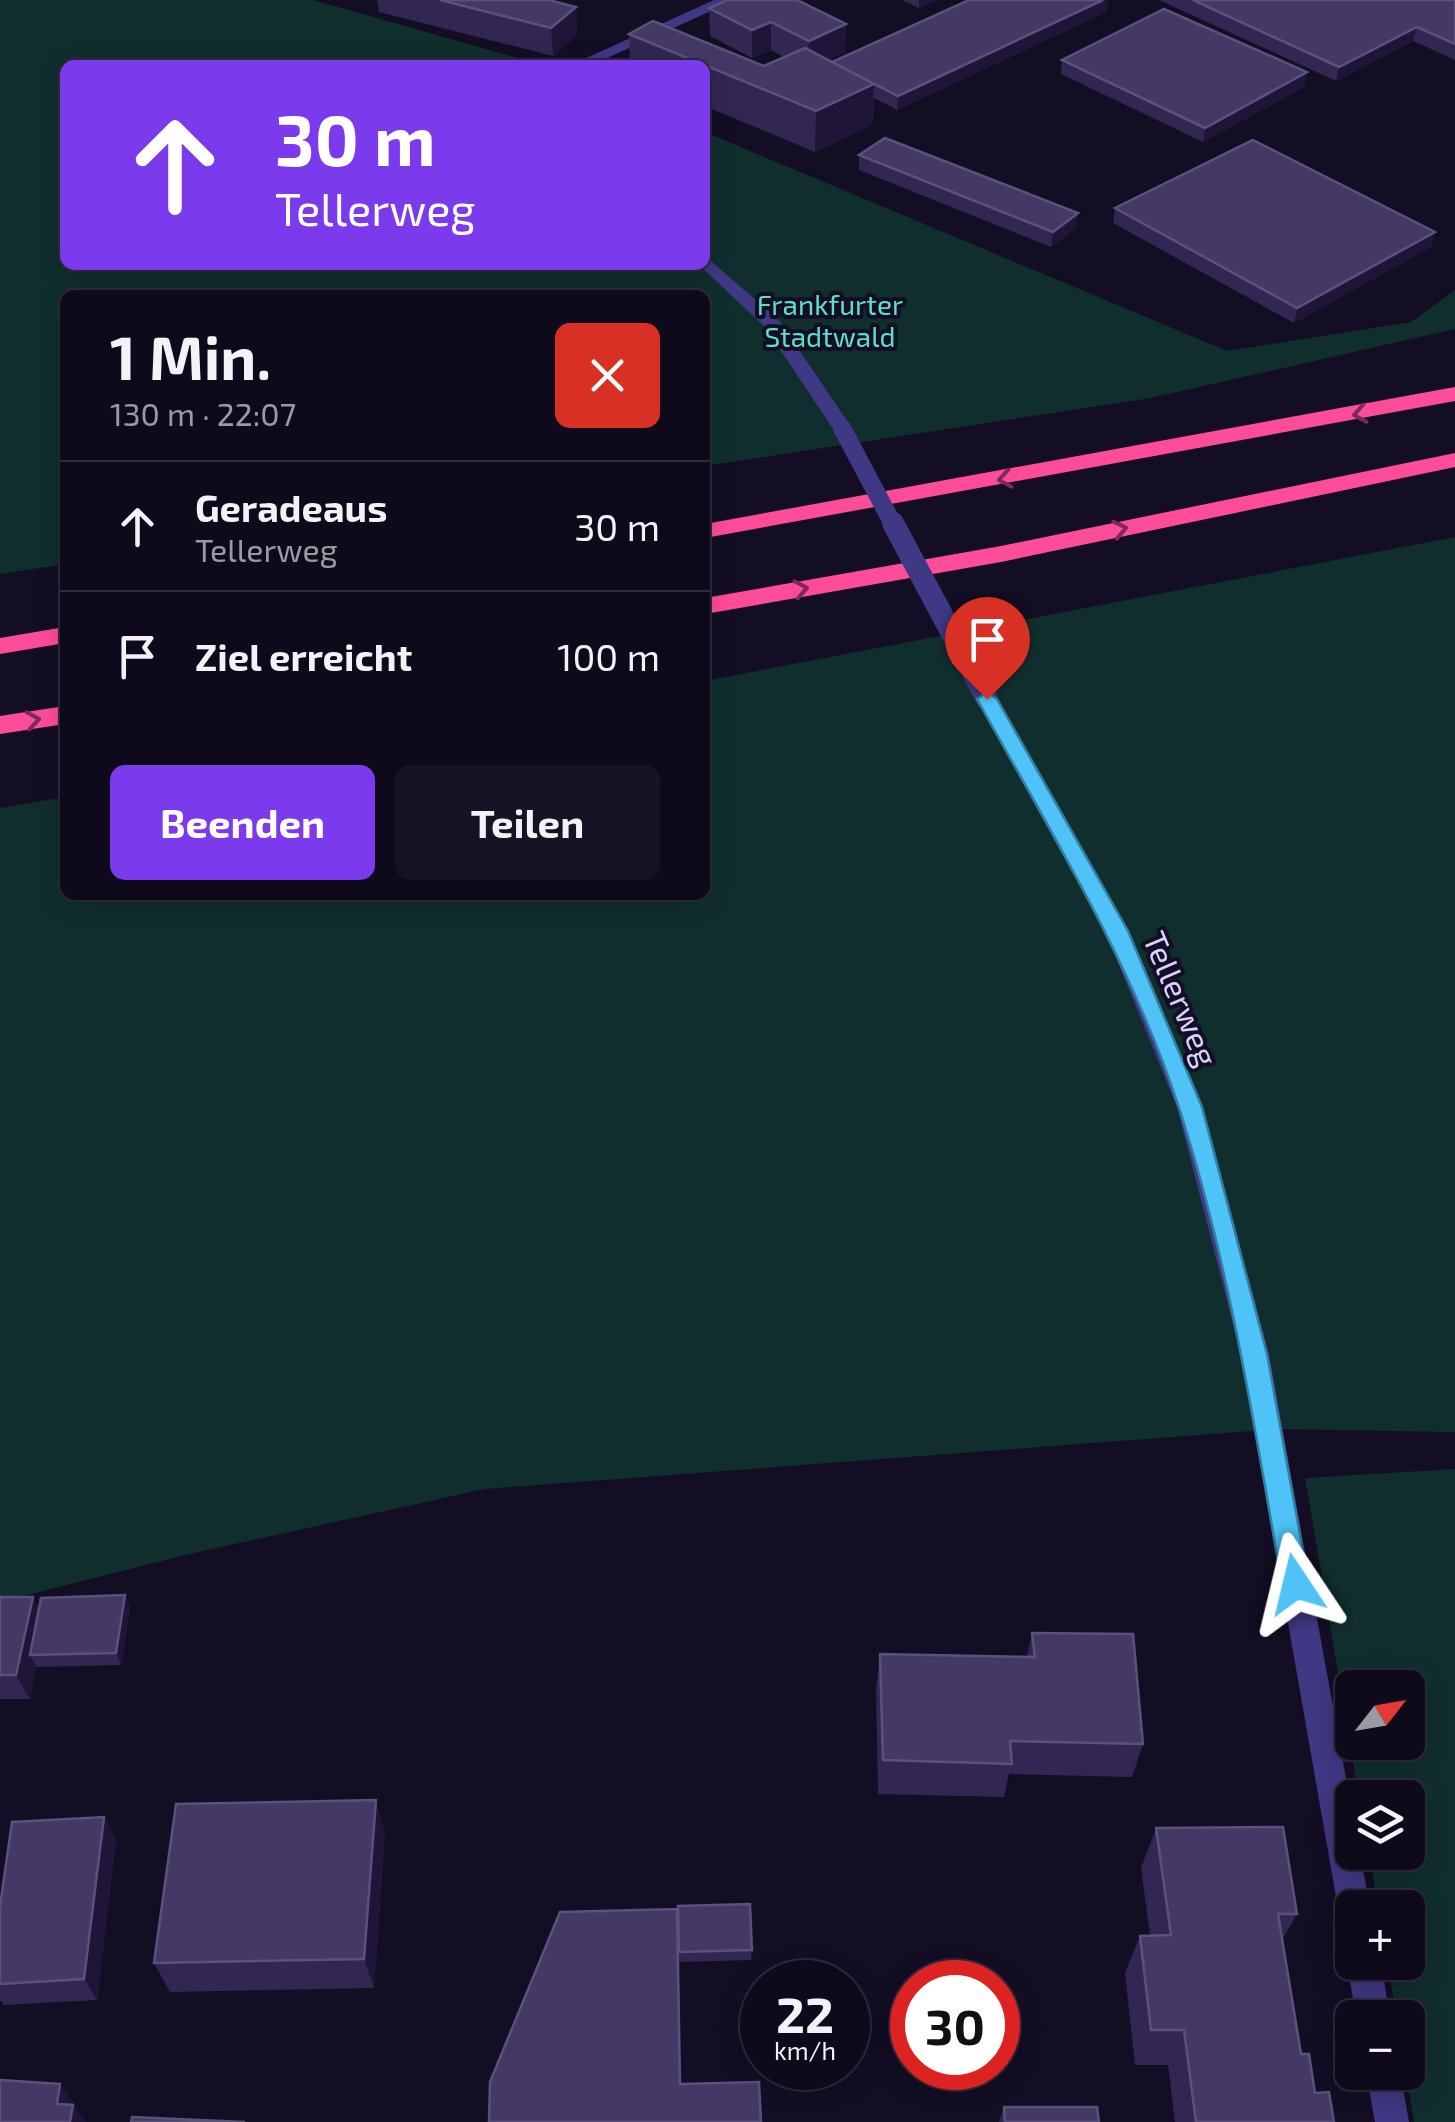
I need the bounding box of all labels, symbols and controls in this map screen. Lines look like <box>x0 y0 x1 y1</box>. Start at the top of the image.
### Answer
text: 30 m <box>275 96 436 180</box>
icon: ahead <box>110 100 240 230</box>
text: Tellerweg <box>275 181 475 235</box>
park label: Frankfurter Stadtwald <box>757 287 903 353</box>
text: 1 Min. <box>110 320 271 392</box>
button: close <box>555 323 660 428</box>
text: 130 m · 22:07 <box>110 394 296 432</box>
one-way arrow <box>1351 403 1368 424</box>
one-way arrow <box>997 468 1014 489</box>
text: Geradeaus <box>195 484 387 530</box>
icon: ahead <box>110 499 165 554</box>
text: 30 m <box>574 503 660 549</box>
one-way arrow <box>1112 520 1129 541</box>
text: Tellerweg <box>195 530 338 568</box>
one-way arrow <box>793 579 809 600</box>
pin <box>945 597 1030 700</box>
icon: arrive <box>960 612 1015 667</box>
icon: arrive <box>110 629 165 684</box>
text: Ziel erreicht <box>195 633 412 679</box>
text: 100 m <box>557 633 660 679</box>
one-way arrow <box>24 710 41 731</box>
button: Beenden <box>110 765 375 880</box>
button: Teilen <box>395 765 660 880</box>
street label: Tellerweg <box>1137 925 1227 1071</box>
position arrow <box>1244 1532 1348 1636</box>
north arrow <box>1335 1670 1425 1760</box>
map controls <box>1335 1670 1425 2090</box>
button: layers <box>1335 1780 1425 1870</box>
button: + <box>1335 1890 1425 1980</box>
speed limit sign: 30 <box>890 1960 1020 2090</box>
text: 22 <box>776 1983 834 2043</box>
button: − <box>1335 2000 1425 2090</box>
text: km/h <box>774 2035 836 2065</box>

